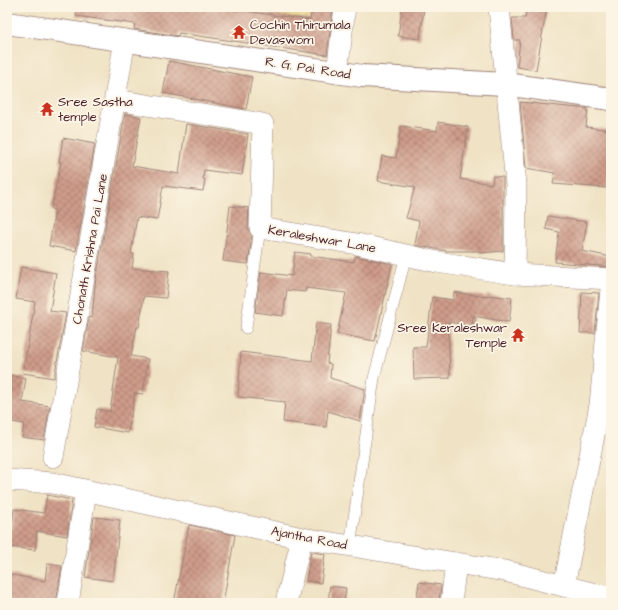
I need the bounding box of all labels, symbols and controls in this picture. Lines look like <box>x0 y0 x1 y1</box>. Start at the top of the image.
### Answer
place label: Cochin Thirumala Devaswom <box>250 16 351 49</box>
temple icon: Cochin Thirumala Devaswom <box>231 24 247 40</box>
street label: R. G. Pai. Road <box>264 52 352 84</box>
place label: Sree Sastha temple <box>58 93 133 126</box>
temple icon: Sree Sastha temple <box>39 101 55 117</box>
street label: Chonath Krishna Pai Lane <box>68 172 112 326</box>
street label: Keraleshwar Lane <box>267 221 377 257</box>
place label: Sree Keraleshwar Temple <box>397 319 507 352</box>
temple icon: Sree Keraleshwar Temple <box>510 327 526 343</box>
street label: Ajantha Road <box>269 522 349 554</box>

